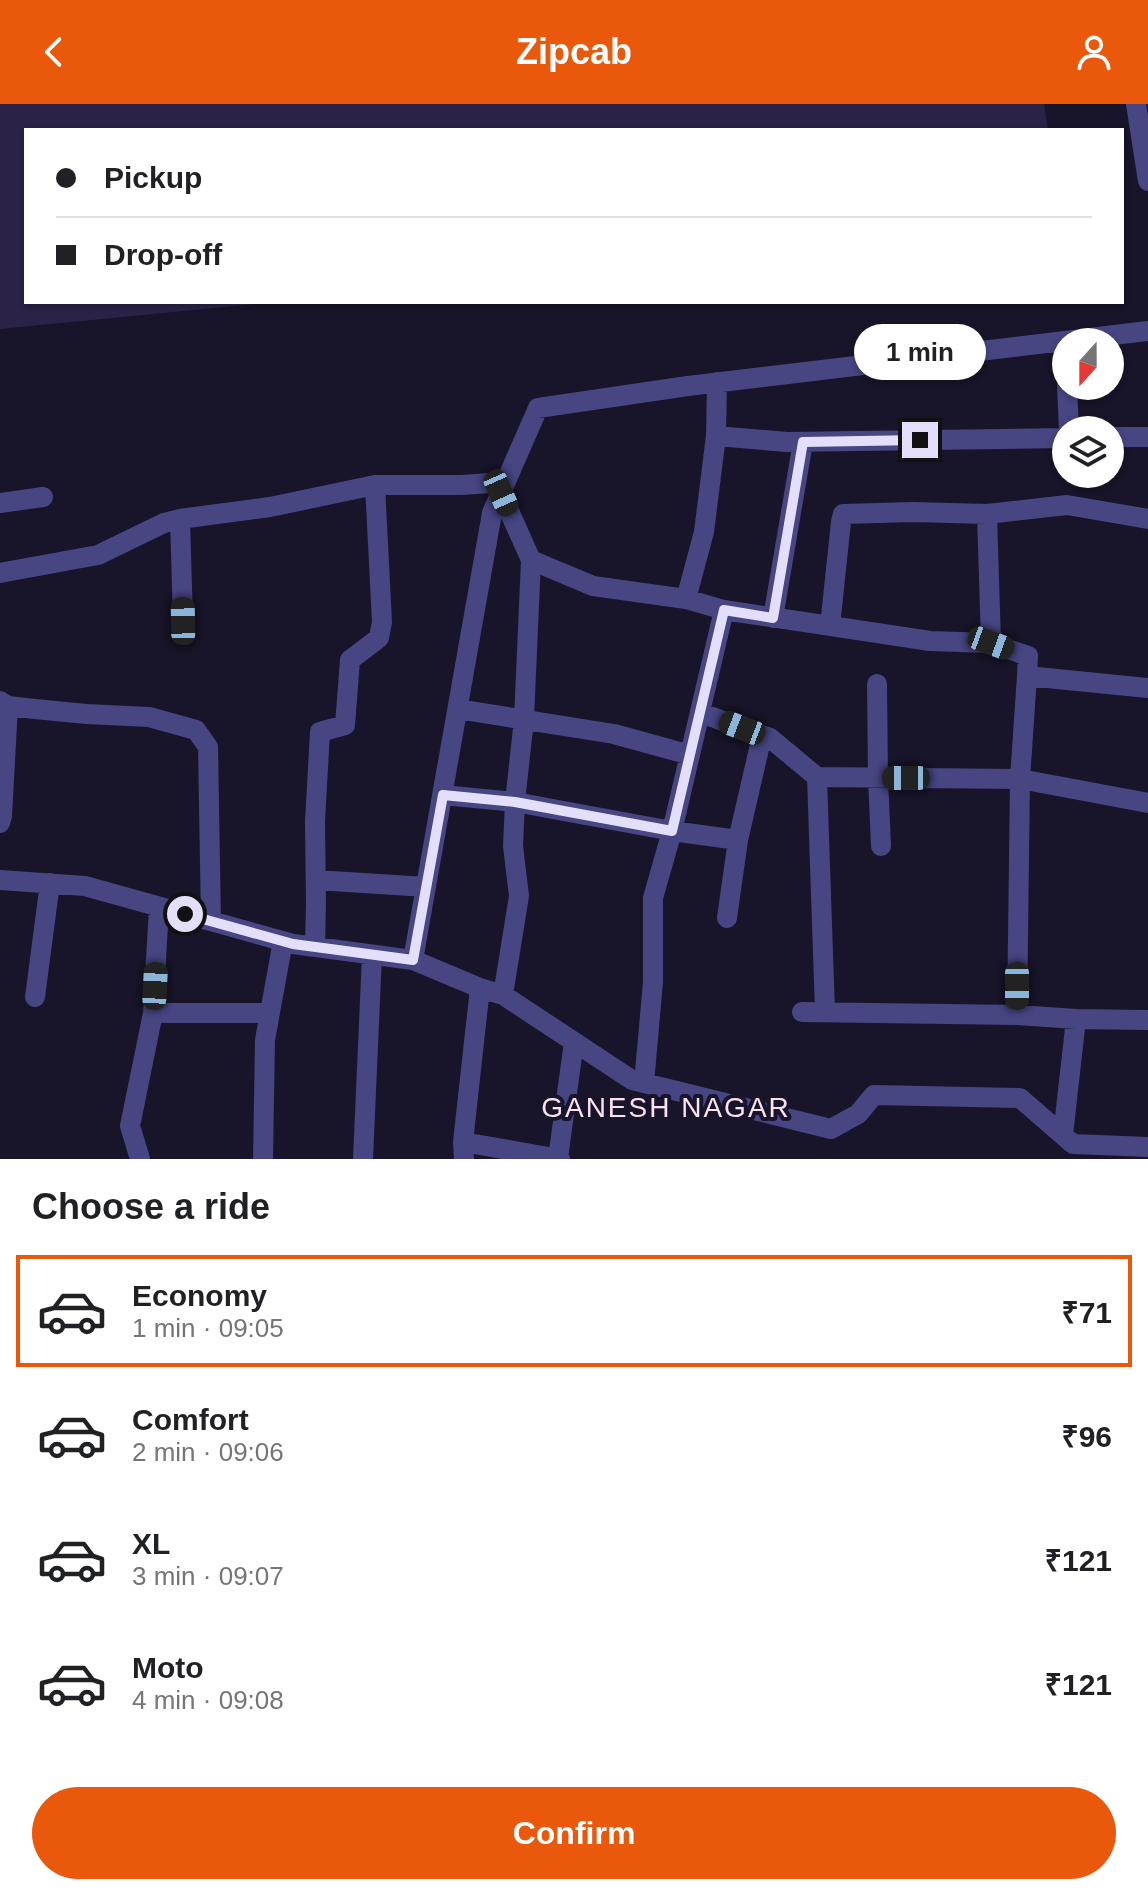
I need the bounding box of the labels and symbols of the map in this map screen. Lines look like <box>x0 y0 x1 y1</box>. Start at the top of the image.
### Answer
callout: 1 min <box>854 324 986 380</box>
north arrow <box>1052 328 1124 400</box>
route end <box>902 422 938 458</box>
car <box>480 466 522 520</box>
car <box>171 597 195 645</box>
car <box>964 624 1018 662</box>
car <box>715 708 769 748</box>
car <box>882 766 930 790</box>
route start <box>167 896 203 932</box>
car <box>142 961 168 1011</box>
car <box>1005 962 1029 1010</box>
district label: GANESH NAGAR <box>541 1092 791 1123</box>

